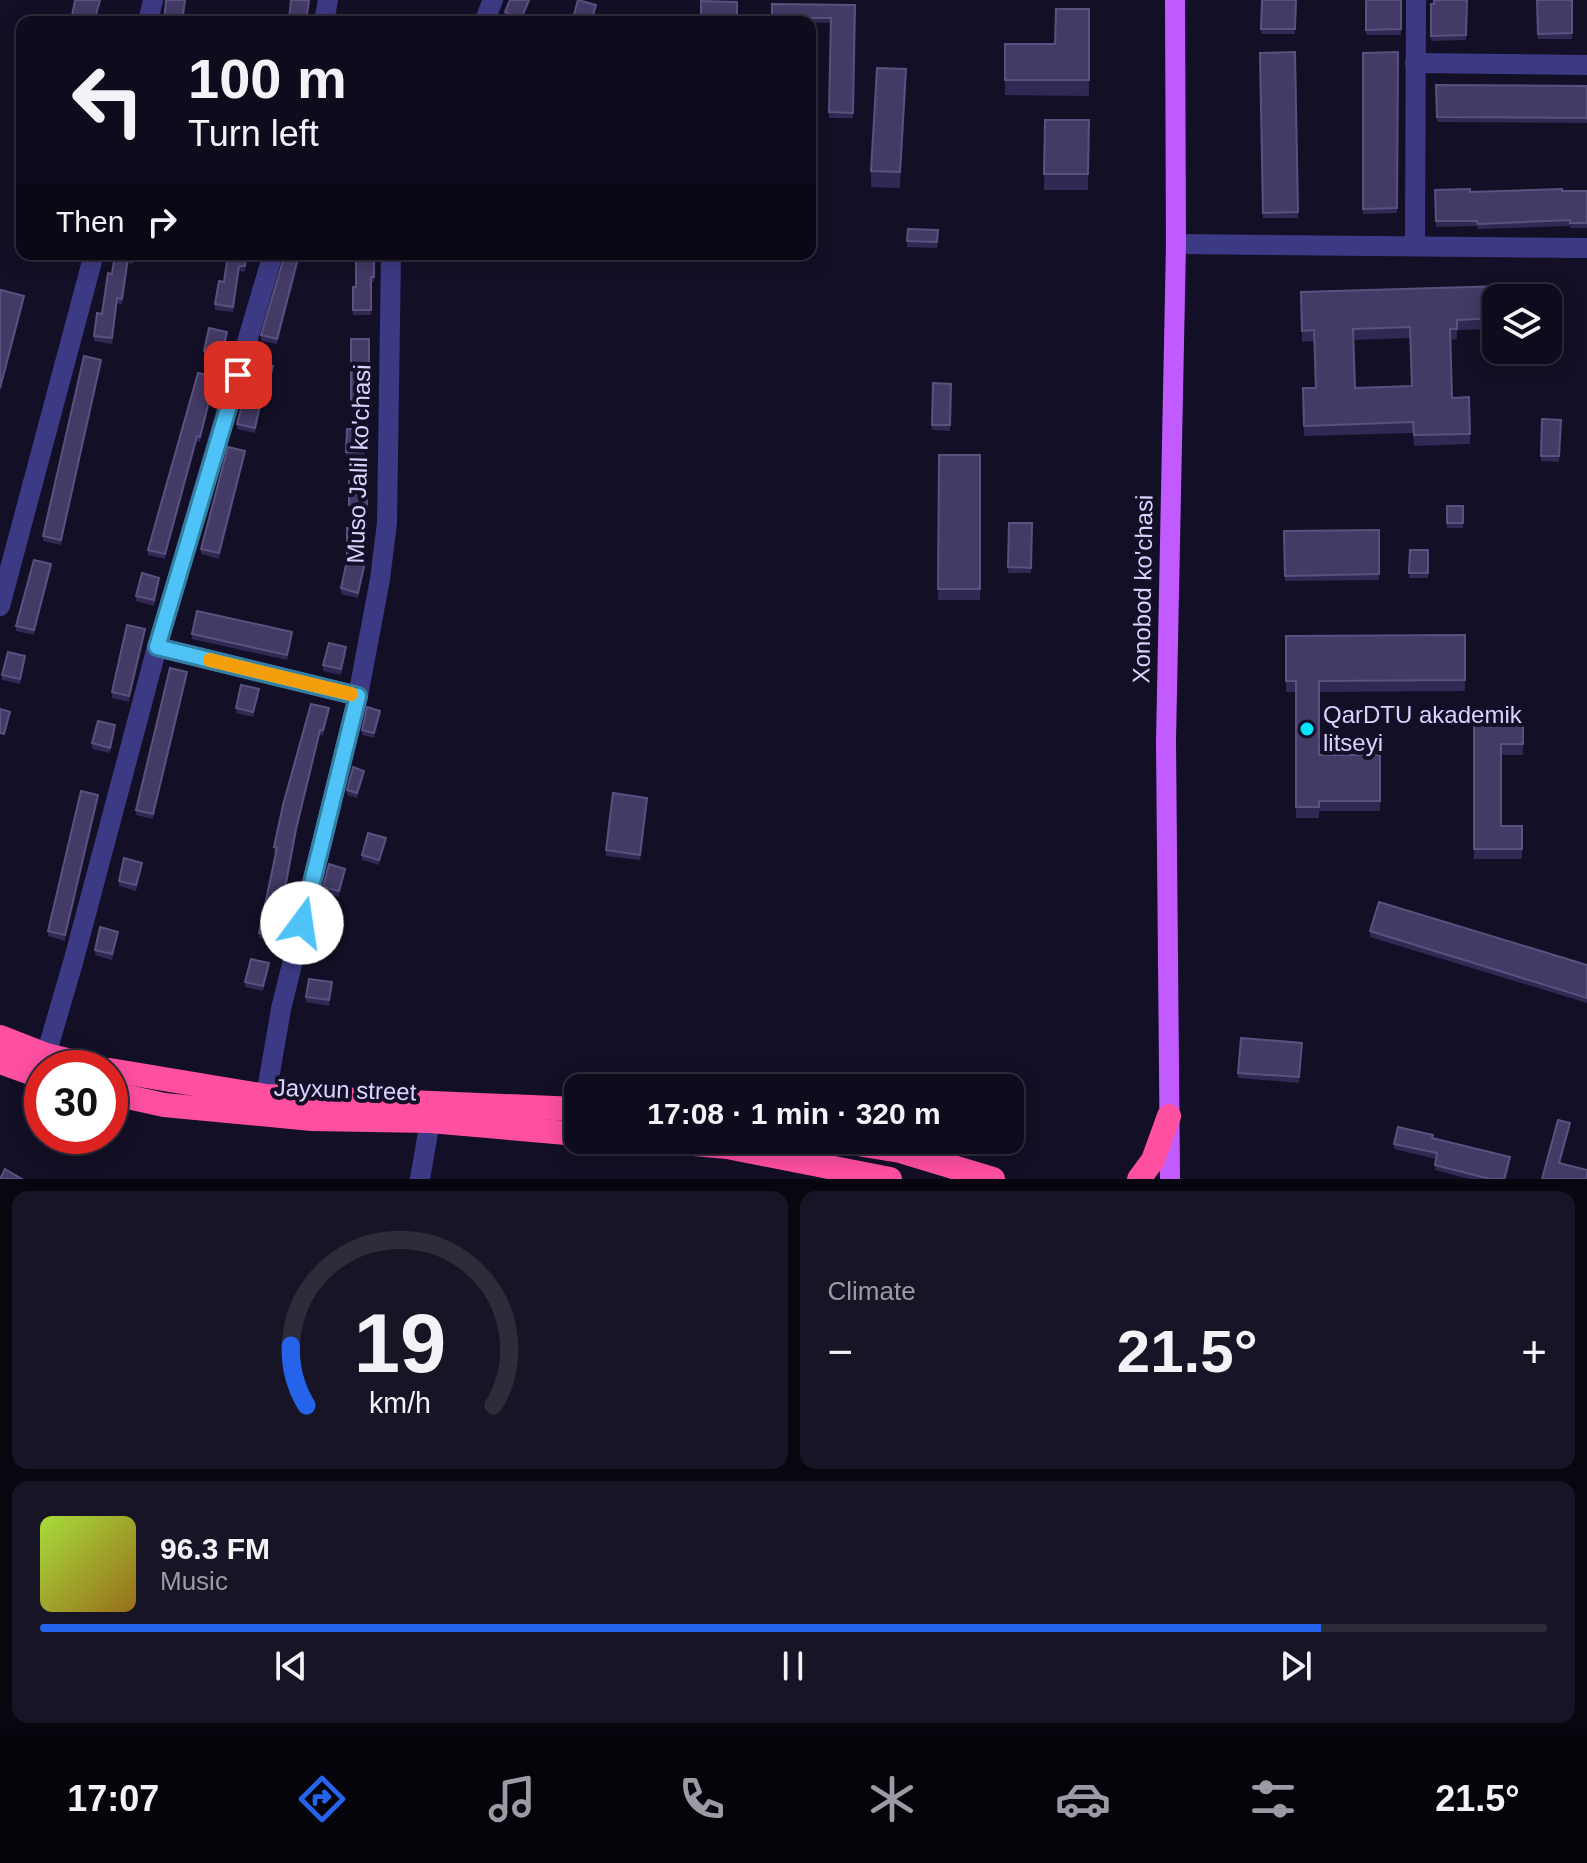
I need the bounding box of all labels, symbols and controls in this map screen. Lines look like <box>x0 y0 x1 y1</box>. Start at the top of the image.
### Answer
text: 100 m <box>188 47 347 110</box>
icon: left <box>56 48 160 152</box>
text: Turn left <box>188 113 319 154</box>
icon: right <box>140 200 184 244</box>
text: Then <box>56 205 124 238</box>
map controls <box>1482 284 1562 364</box>
button: layers <box>1482 284 1562 364</box>
pin <box>204 341 272 409</box>
icon: arrive <box>216 353 260 397</box>
street label: Muso Jalil ko'chasi <box>342 364 375 564</box>
street label: Xonobod ko'chasi <box>1127 494 1158 684</box>
place label: QarDTU akademik litseyi <box>1323 701 1523 756</box>
marker: QarDTU akademik litseyi <box>1298 720 1316 738</box>
position arrow <box>260 881 344 965</box>
speed limit sign: 30 <box>24 1050 128 1154</box>
street label: Jayxun street <box>273 1074 417 1105</box>
text: 17:08 · 1 min · 320 m <box>647 1097 941 1130</box>
text: Climate <box>828 1276 916 1306</box>
text: 19 <box>353 1297 446 1390</box>
text: 21.5° <box>1117 1318 1258 1385</box>
text: − <box>828 1327 853 1376</box>
text: + <box>1521 1327 1547 1376</box>
text: km/h <box>369 1387 431 1419</box>
text: 96.3 FM <box>160 1532 270 1565</box>
text: Music <box>160 1566 228 1596</box>
icon: previous <box>269 1644 313 1688</box>
icon: pause <box>771 1644 815 1688</box>
icon: next <box>1274 1644 1318 1688</box>
icon: directions <box>294 1771 350 1827</box>
icon: music <box>484 1771 540 1827</box>
icon: phone <box>674 1771 730 1827</box>
icon: climate <box>864 1771 920 1827</box>
icon: car <box>1055 1771 1111 1827</box>
icon: filters <box>1245 1771 1301 1827</box>
text: 17:07 <box>67 1778 159 1819</box>
text: 21.5° <box>1435 1778 1520 1819</box>

